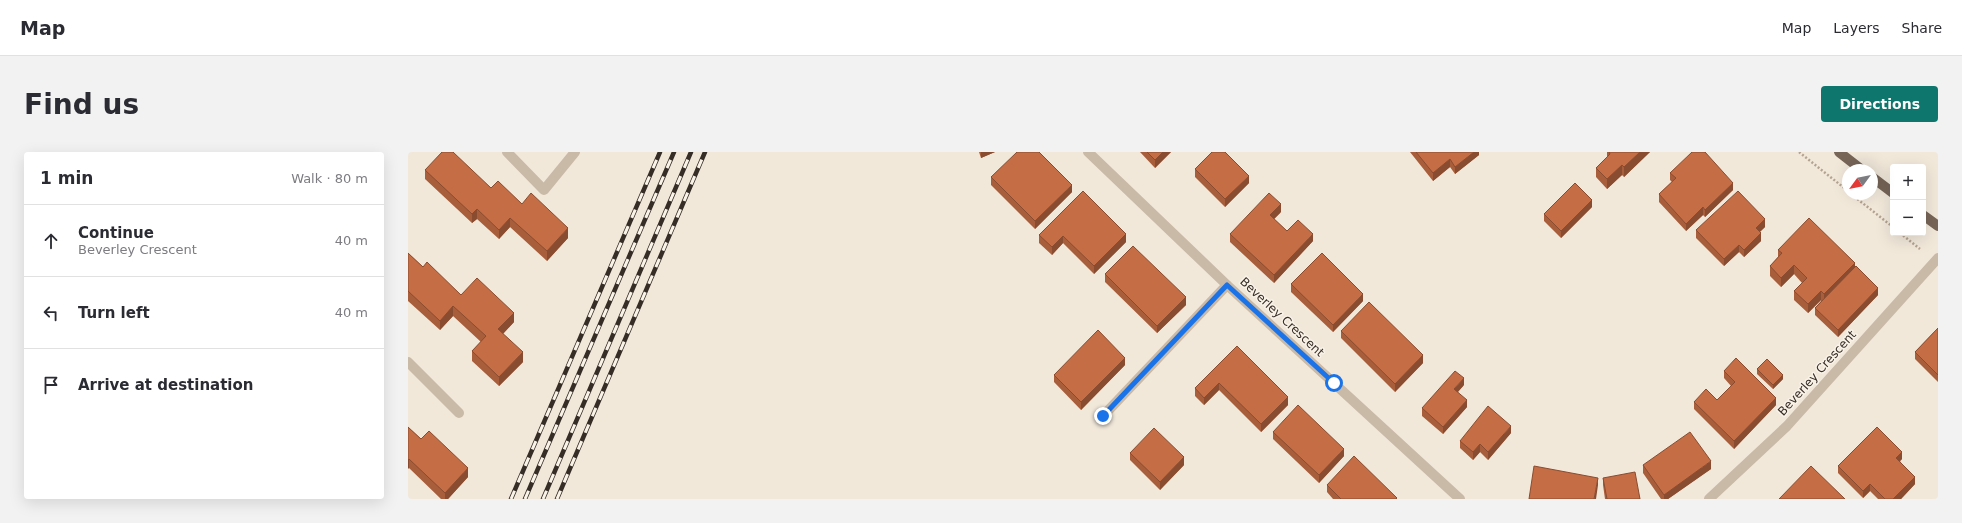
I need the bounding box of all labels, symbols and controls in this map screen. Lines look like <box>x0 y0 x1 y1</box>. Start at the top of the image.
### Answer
text: Map <box>20 17 65 39</box>
text: Map <box>1782 20 1811 36</box>
text: Layers <box>1833 20 1880 36</box>
text: Share <box>1902 20 1942 36</box>
button: Directions <box>1821 86 1938 122</box>
text: Find us <box>24 88 139 121</box>
north arrow <box>1842 164 1878 200</box>
map controls <box>1890 164 1926 236</box>
button: + <box>1890 164 1926 200</box>
text: 1 min <box>40 168 93 188</box>
text: Walk · 80 m <box>291 171 368 186</box>
button: − <box>1890 200 1926 236</box>
text: Continue <box>78 224 154 242</box>
icon: ahead <box>40 230 62 252</box>
text: 40 m <box>335 233 368 248</box>
text: Beverley Crescent <box>78 242 197 257</box>
street label: Beverley Crescent <box>1237 274 1327 360</box>
icon: left <box>40 302 62 324</box>
text: Turn left <box>78 304 150 322</box>
text: 40 m <box>335 305 368 320</box>
street label: Beverley Crescent <box>1775 327 1859 418</box>
icon: arrive <box>40 374 62 396</box>
route start <box>1325 374 1343 392</box>
text: Arrive at destination <box>78 376 253 394</box>
route end <box>1094 407 1112 425</box>

